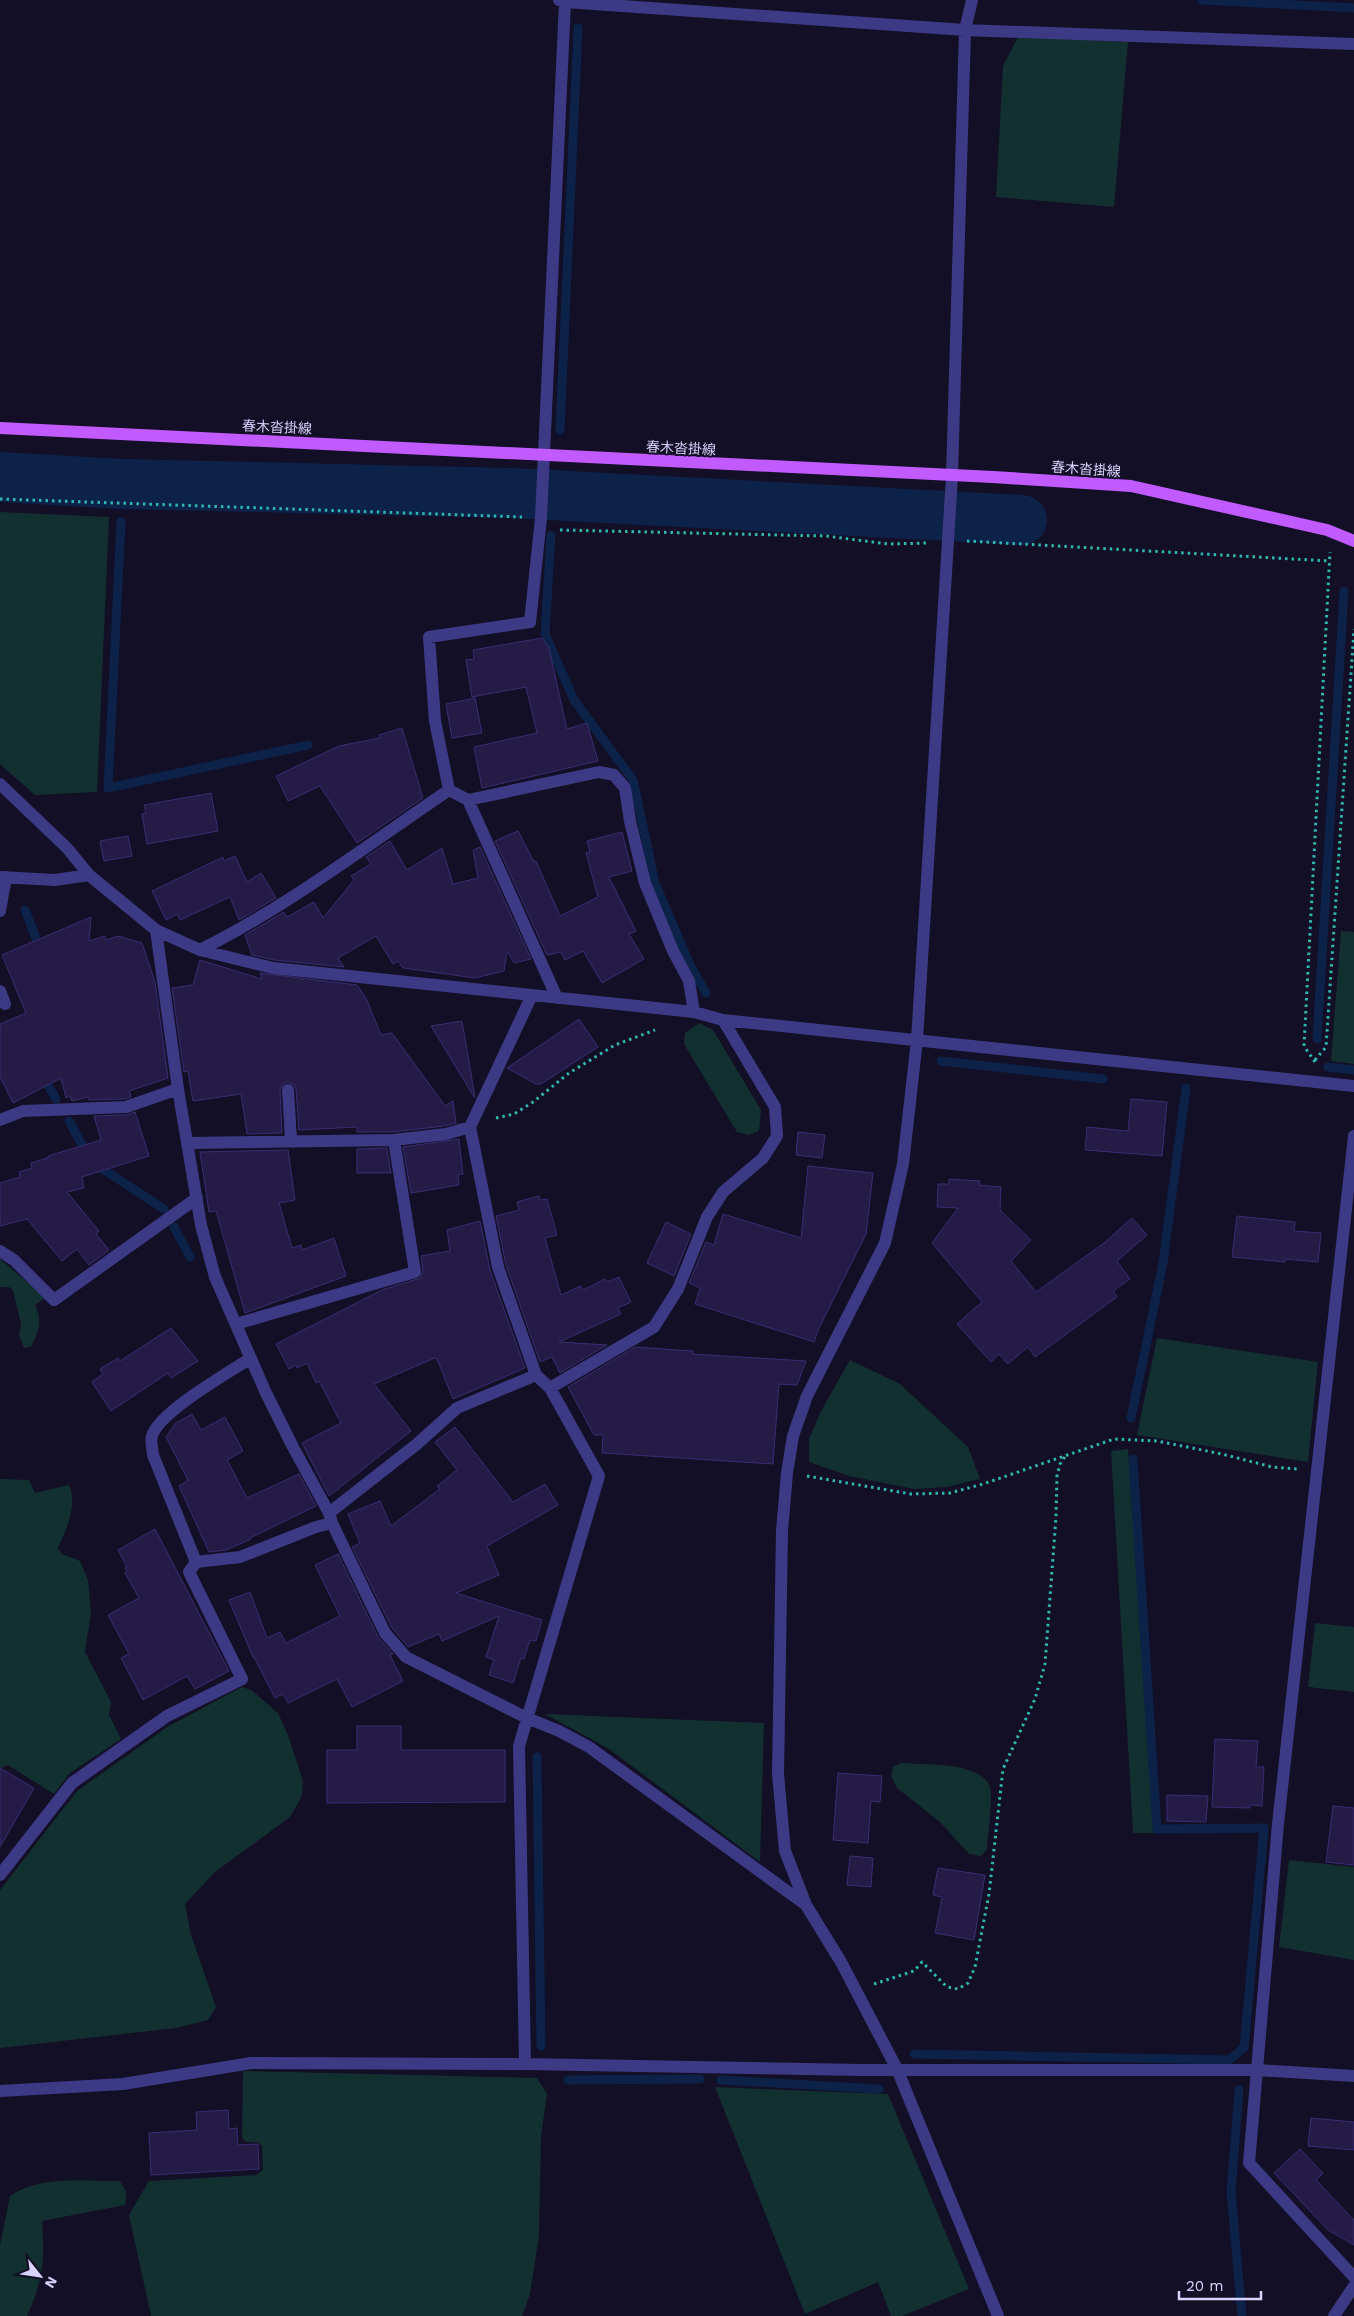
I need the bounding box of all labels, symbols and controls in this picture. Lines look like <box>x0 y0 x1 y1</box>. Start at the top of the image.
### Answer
street label: 春木沓掛線 <box>242 417 312 437</box>
street label: 春木沓掛線 <box>646 438 716 458</box>
street label: 春木沓掛線 <box>1051 459 1121 479</box>
north arrow <box>15 2251 65 2301</box>
scale bar <box>1179 2268 1262 2300</box>
text: N <box>42 2274 61 2291</box>
text: 20 m <box>1186 2277 1224 2295</box>

